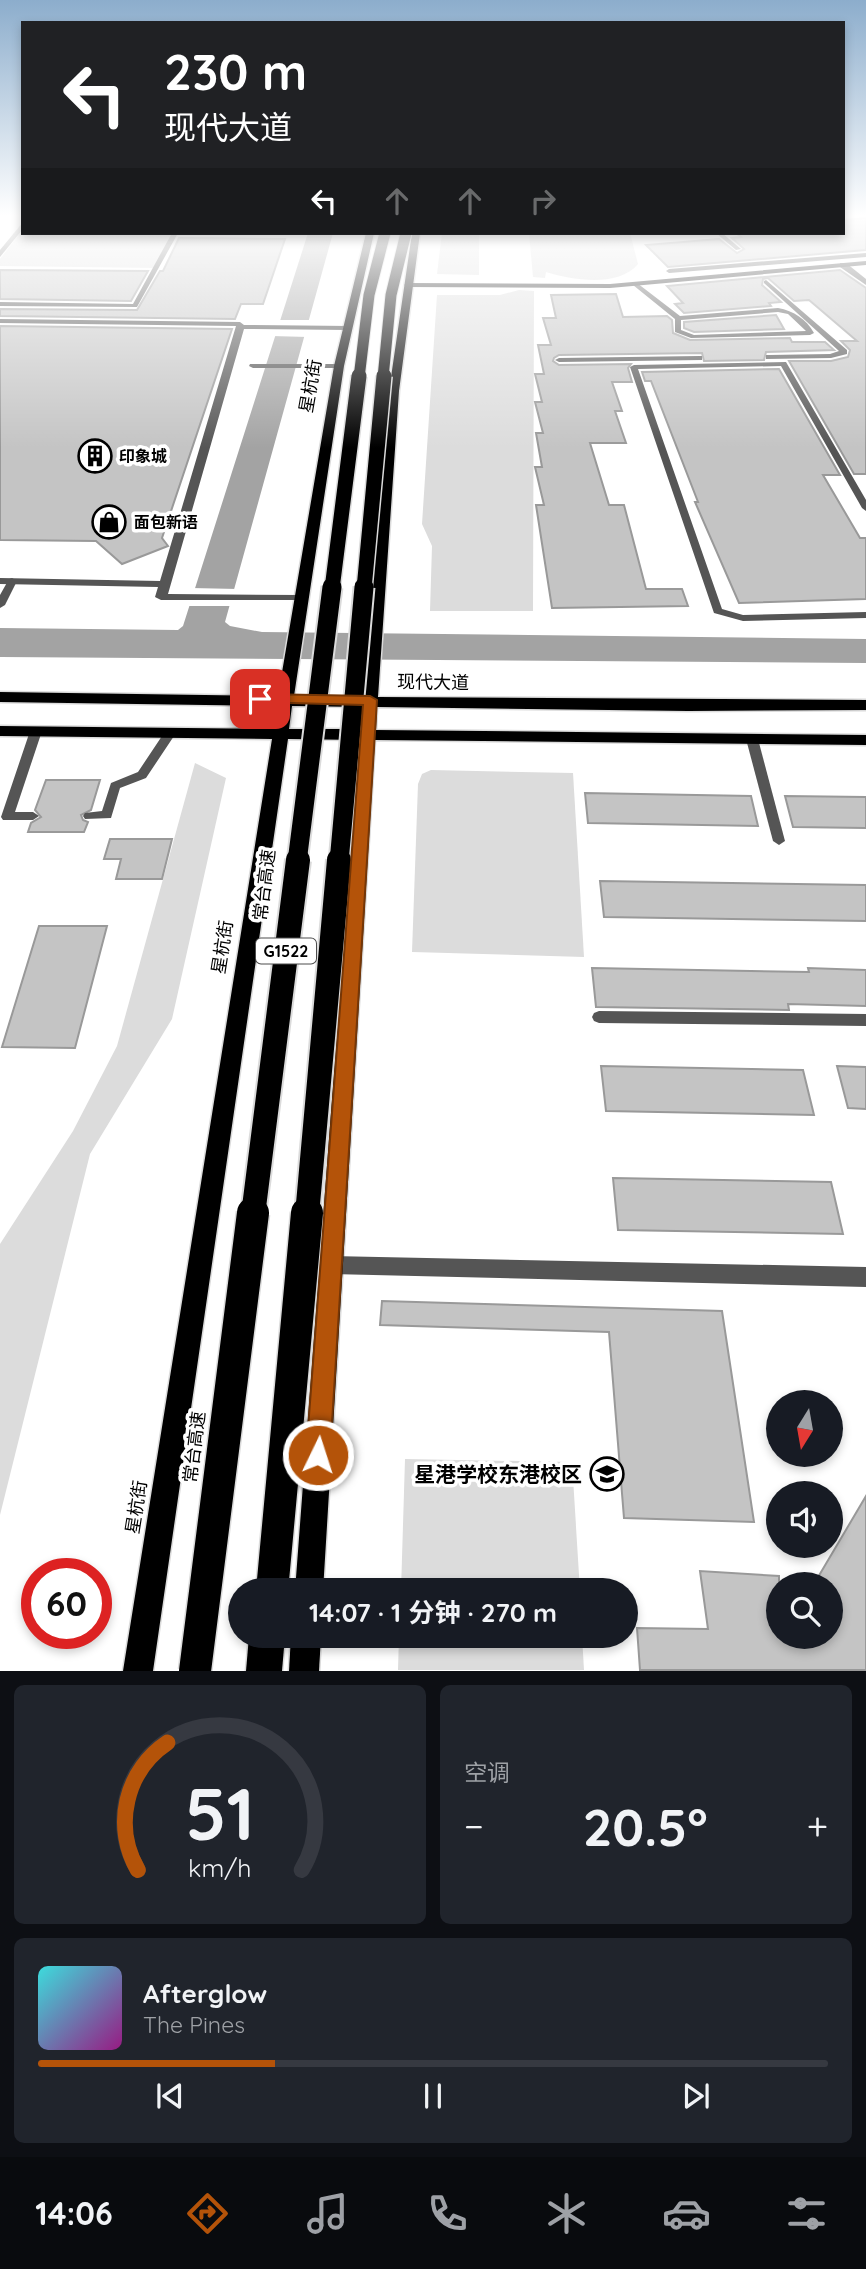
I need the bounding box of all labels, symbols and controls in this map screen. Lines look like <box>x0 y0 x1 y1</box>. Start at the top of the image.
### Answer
text: 230 m <box>164 41 307 102</box>
icon: left <box>49 49 140 140</box>
text: 现代大道 <box>164 107 292 147</box>
icon: left <box>305 182 343 220</box>
icon: ahead <box>378 182 416 220</box>
icon: ahead <box>451 182 489 220</box>
icon: right <box>524 182 562 220</box>
street label: 星杭街 <box>294 357 326 415</box>
building icon: 印象城 <box>76 437 114 475</box>
place label: 印象城 <box>119 446 167 466</box>
shop icon: 面包新语 <box>90 503 128 541</box>
place label: 面包新语 <box>134 512 198 532</box>
pin <box>230 669 290 729</box>
street label: 现代大道 <box>397 670 469 694</box>
icon: arrive <box>241 680 279 718</box>
street label: 常台高速 <box>248 848 280 922</box>
street label: 星杭街 <box>206 919 238 975</box>
road number: G1522 <box>256 939 316 964</box>
north arrow <box>766 1390 844 1466</box>
map controls <box>766 1390 843 1649</box>
street label: 常台高速 <box>178 1410 210 1484</box>
position arrow <box>281 1418 355 1492</box>
school or university icon: 星港学校东港校区 <box>588 1455 626 1493</box>
place label: 星港学校东港校区 <box>414 1461 582 1487</box>
street label: 星杭街 <box>120 1479 152 1535</box>
button: sound <box>766 1481 843 1558</box>
speed limit sign: 60 <box>21 1558 112 1649</box>
button: search <box>766 1572 843 1649</box>
text: 14:07 · 1 分钟 · 270 m <box>309 1596 557 1629</box>
text: 空调 <box>464 1758 510 1787</box>
text: 51 <box>185 1768 255 1859</box>
text: 20.5° <box>583 1794 708 1859</box>
text: − <box>464 1802 484 1850</box>
text: + <box>807 1802 828 1850</box>
text: km/h <box>188 1852 252 1883</box>
text: Afterglow <box>143 1977 267 2010</box>
text: The Pines <box>143 2010 245 2039</box>
icon: previous <box>151 2077 189 2115</box>
icon: pause <box>414 2077 452 2115</box>
icon: next <box>677 2077 715 2115</box>
icon: directions <box>183 2189 232 2238</box>
icon: music <box>303 2189 352 2238</box>
icon: phone <box>423 2189 472 2238</box>
icon: climate <box>542 2189 591 2238</box>
icon: car <box>662 2189 711 2238</box>
icon: filters <box>782 2189 831 2238</box>
text: 14:06 <box>35 2193 113 2233</box>

